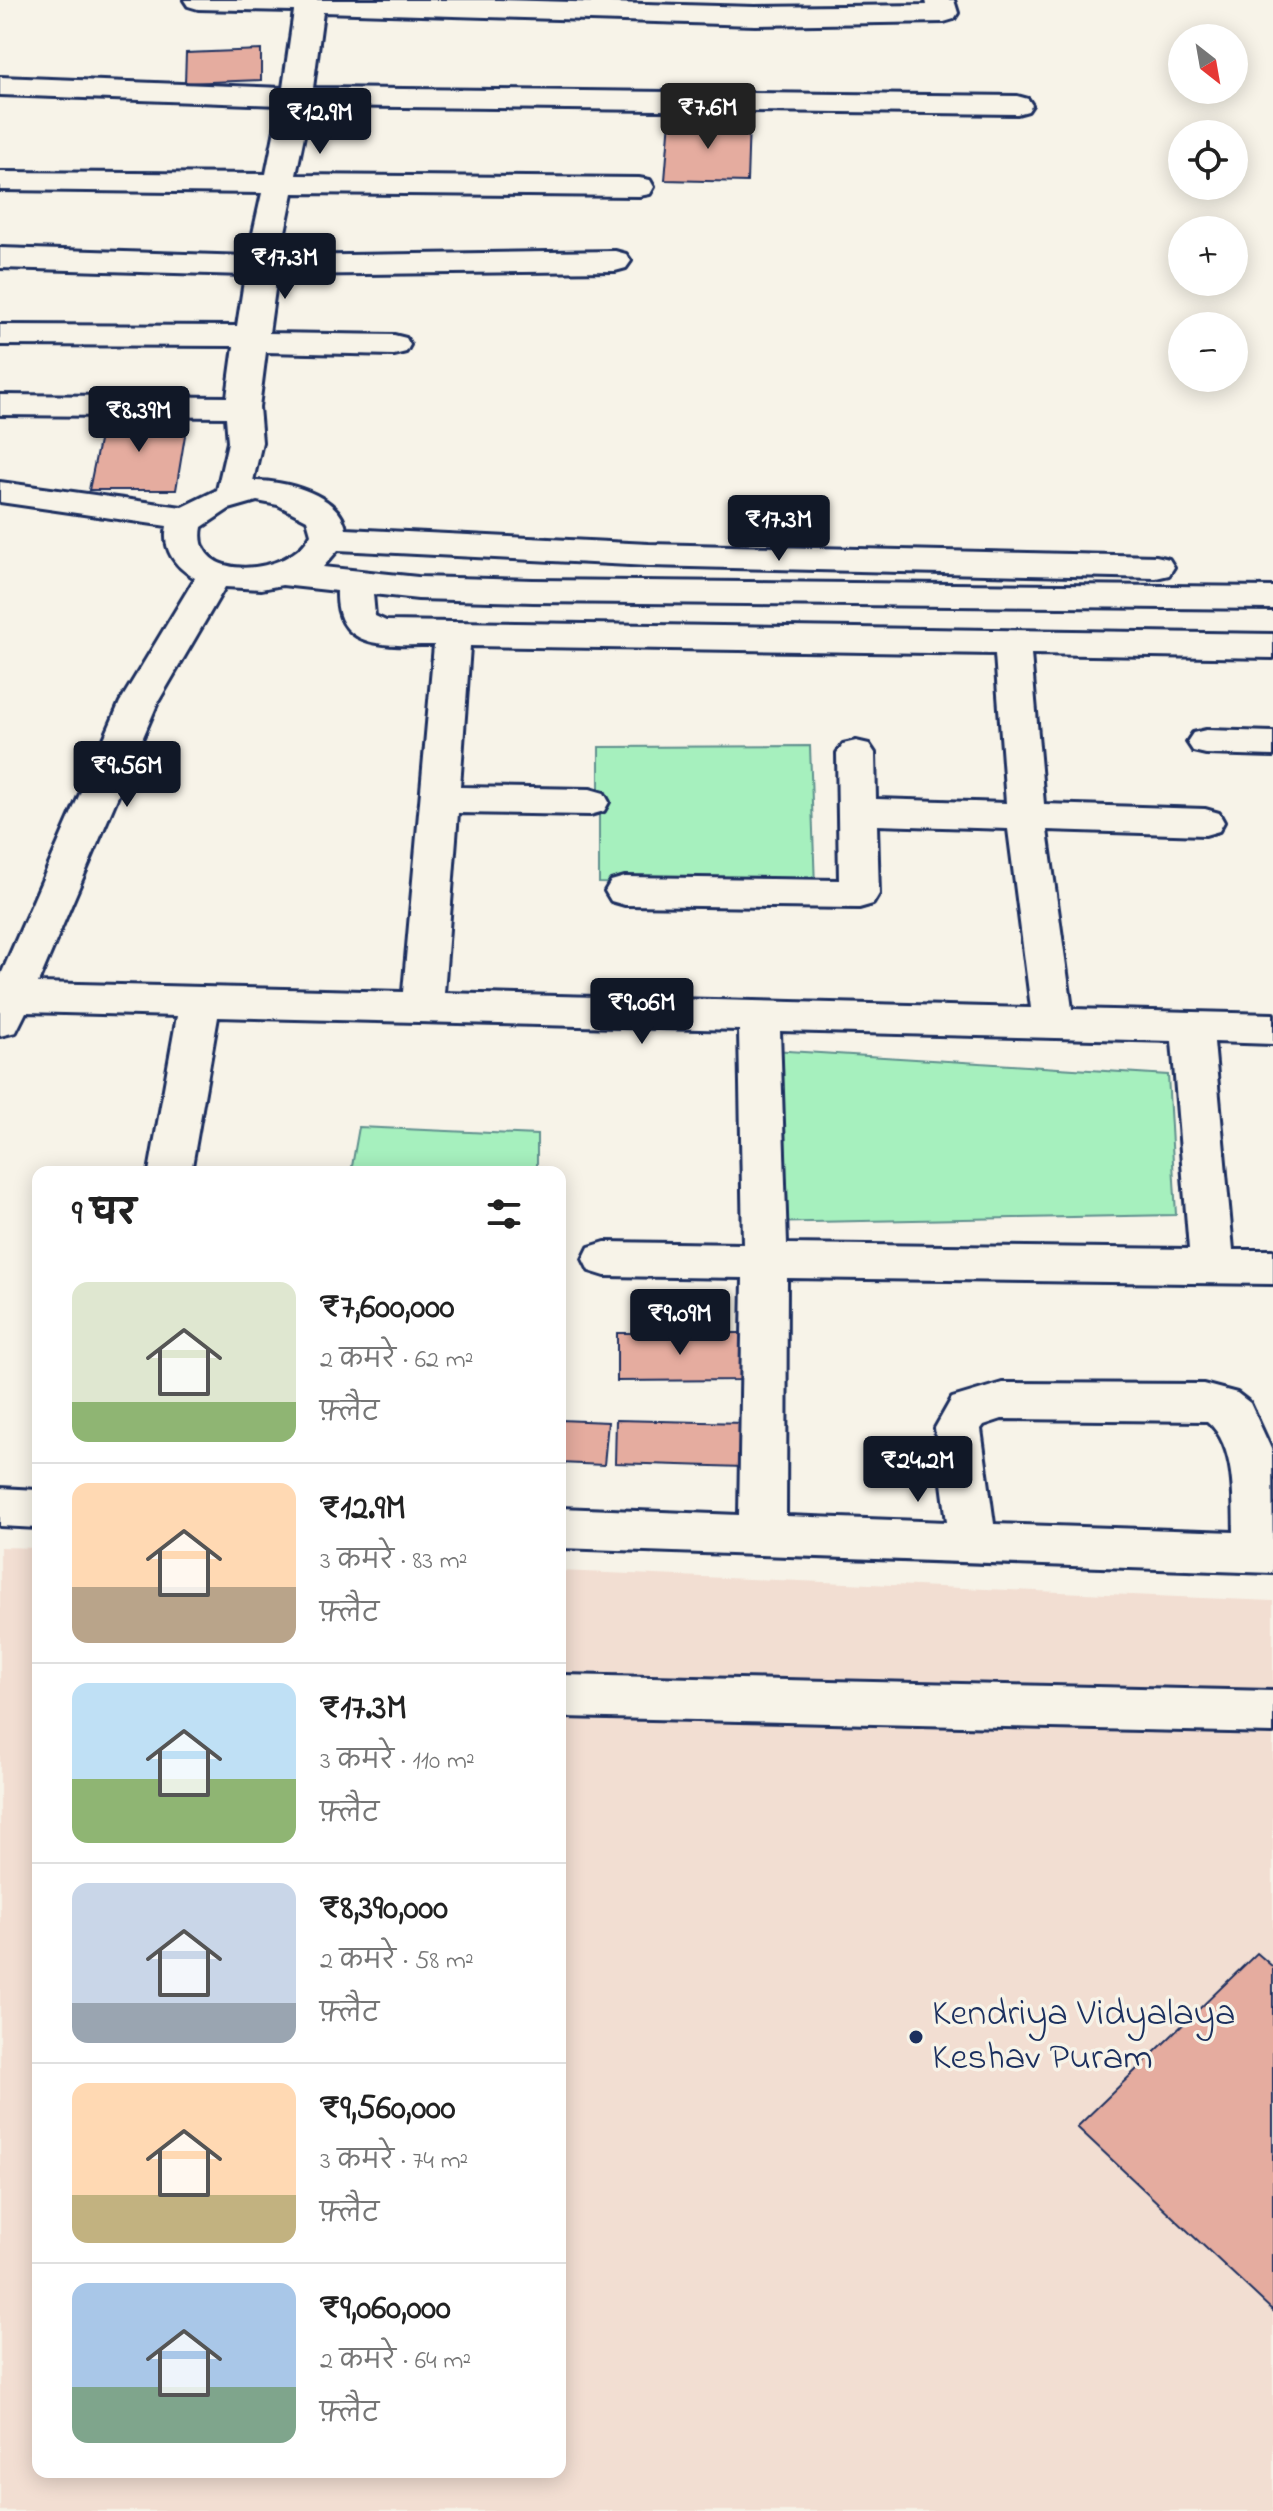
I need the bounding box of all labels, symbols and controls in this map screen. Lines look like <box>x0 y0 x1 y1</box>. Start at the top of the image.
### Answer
north arrow <box>1168 24 1248 104</box>
map controls <box>1168 24 1248 392</box>
pin: ₹7.6M <box>652 83 764 151</box>
pin: ₹12.9M <box>255 88 385 156</box>
text: ₹7.6M <box>679 90 737 128</box>
text: ₹12.9M <box>287 95 353 133</box>
button: locate <box>1168 120 1248 200</box>
button: + <box>1168 216 1248 296</box>
pin: ₹17.3M <box>220 233 350 301</box>
text: ₹17.3M <box>252 240 318 278</box>
button: − <box>1168 312 1248 392</box>
pin: ₹8.39M <box>74 386 204 454</box>
text: ₹8.39M <box>106 393 172 431</box>
pin: ₹17.3M <box>714 495 844 563</box>
text: ₹17.3M <box>746 502 812 540</box>
pin: ₹9.56M <box>62 741 192 809</box>
text: ₹9.56M <box>92 748 162 786</box>
pin: ₹9.06M <box>577 978 707 1046</box>
text: ₹9.06M <box>608 985 676 1023</box>
text: 9 घर <box>72 1190 136 1240</box>
icon: filters <box>482 1192 526 1236</box>
text: ₹7,600,000 <box>320 1284 455 1334</box>
pin: ₹9.09M <box>615 1289 745 1357</box>
text: ₹9.09M <box>648 1296 712 1334</box>
icon: home <box>136 1314 232 1410</box>
text: 2 कमरे · 62 m² <box>320 1342 473 1380</box>
text: फ़्लैट <box>320 1395 379 1433</box>
pin: ₹24.2M <box>853 1436 983 1504</box>
text: ₹24.2M <box>881 1443 955 1481</box>
text: ₹12.9M <box>320 1485 406 1535</box>
icon: home <box>136 1515 232 1611</box>
text: 3 कमरे · 83 m² <box>320 1543 467 1581</box>
text: फ़्लैट <box>320 1596 379 1634</box>
text: ₹17.3M <box>320 1685 407 1735</box>
icon: home <box>136 1715 232 1811</box>
text: 3 कमरे · 110 m² <box>320 1743 475 1781</box>
text: फ़्लैट <box>320 1796 379 1834</box>
text: ₹8,390,000 <box>320 1885 448 1935</box>
icon: home <box>136 1915 232 2011</box>
text: 2 कमरे · 58 m² <box>320 1943 474 1981</box>
place label: Kendriya Vidyalaya Keshav Puram <box>932 1987 1235 2087</box>
text: फ़्लैट <box>320 1996 379 2034</box>
marker: Kendriya Vidyalaya Keshav Puram <box>907 2028 925 2046</box>
text: ₹9,560,000 <box>320 2085 456 2135</box>
icon: home <box>136 2115 232 2211</box>
text: 3 कमरे · 74 m² <box>320 2143 468 2181</box>
text: फ़्लैट <box>320 2196 379 2234</box>
text: ₹9,060,000 <box>320 2285 451 2335</box>
icon: home <box>136 2315 232 2411</box>
text: 2 कमरे · 64 m² <box>320 2343 471 2381</box>
text: फ़्लैट <box>320 2396 379 2434</box>

